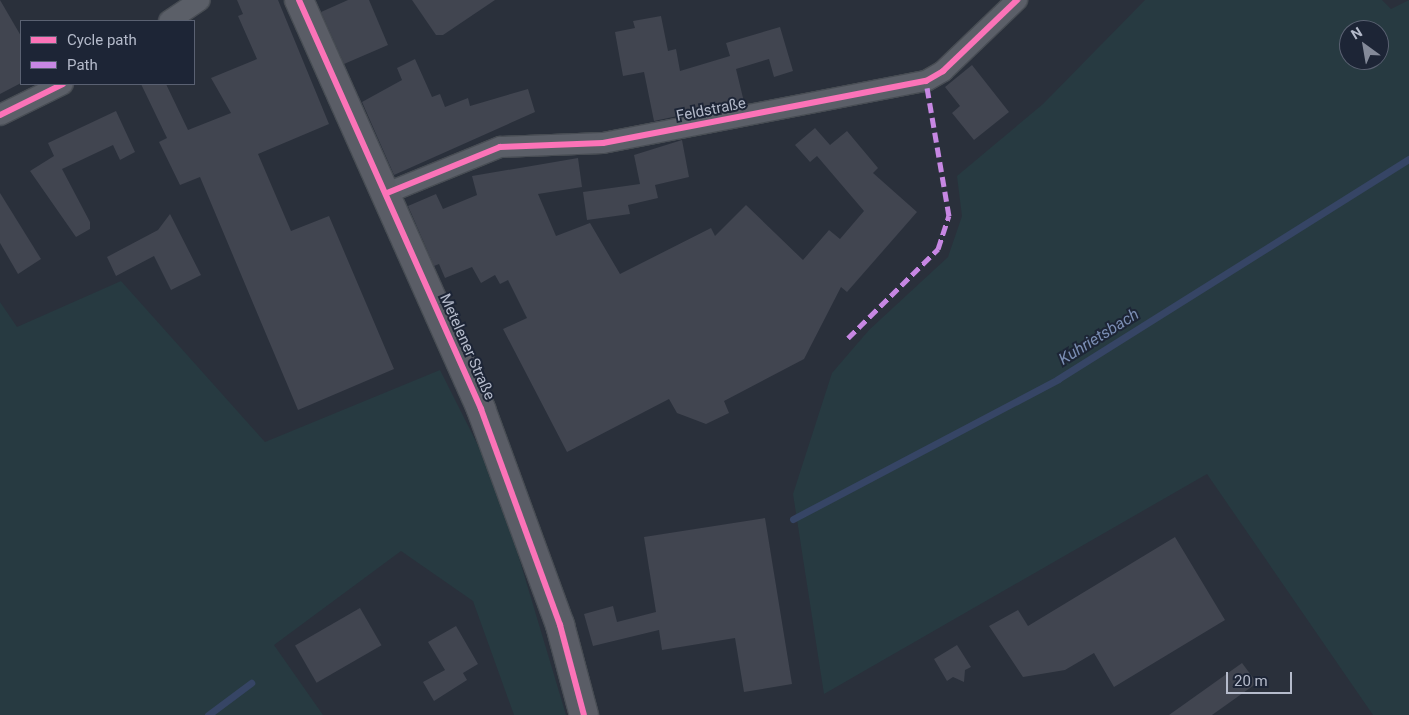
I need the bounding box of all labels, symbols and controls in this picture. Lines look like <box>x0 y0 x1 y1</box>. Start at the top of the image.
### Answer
legend <box>20 20 195 85</box>
north arrow <box>1339 20 1389 70</box>
text: N <box>1348 24 1365 43</box>
text: Cycle path <box>67 31 137 49</box>
text: Path <box>67 56 98 74</box>
street label: Feldstraße <box>675 94 747 126</box>
street label: Metelener Straße <box>436 291 498 403</box>
water label: Kuhrietsbach <box>1055 305 1143 369</box>
scale bar <box>1229 662 1295 694</box>
text: 20 m <box>1234 672 1268 690</box>

